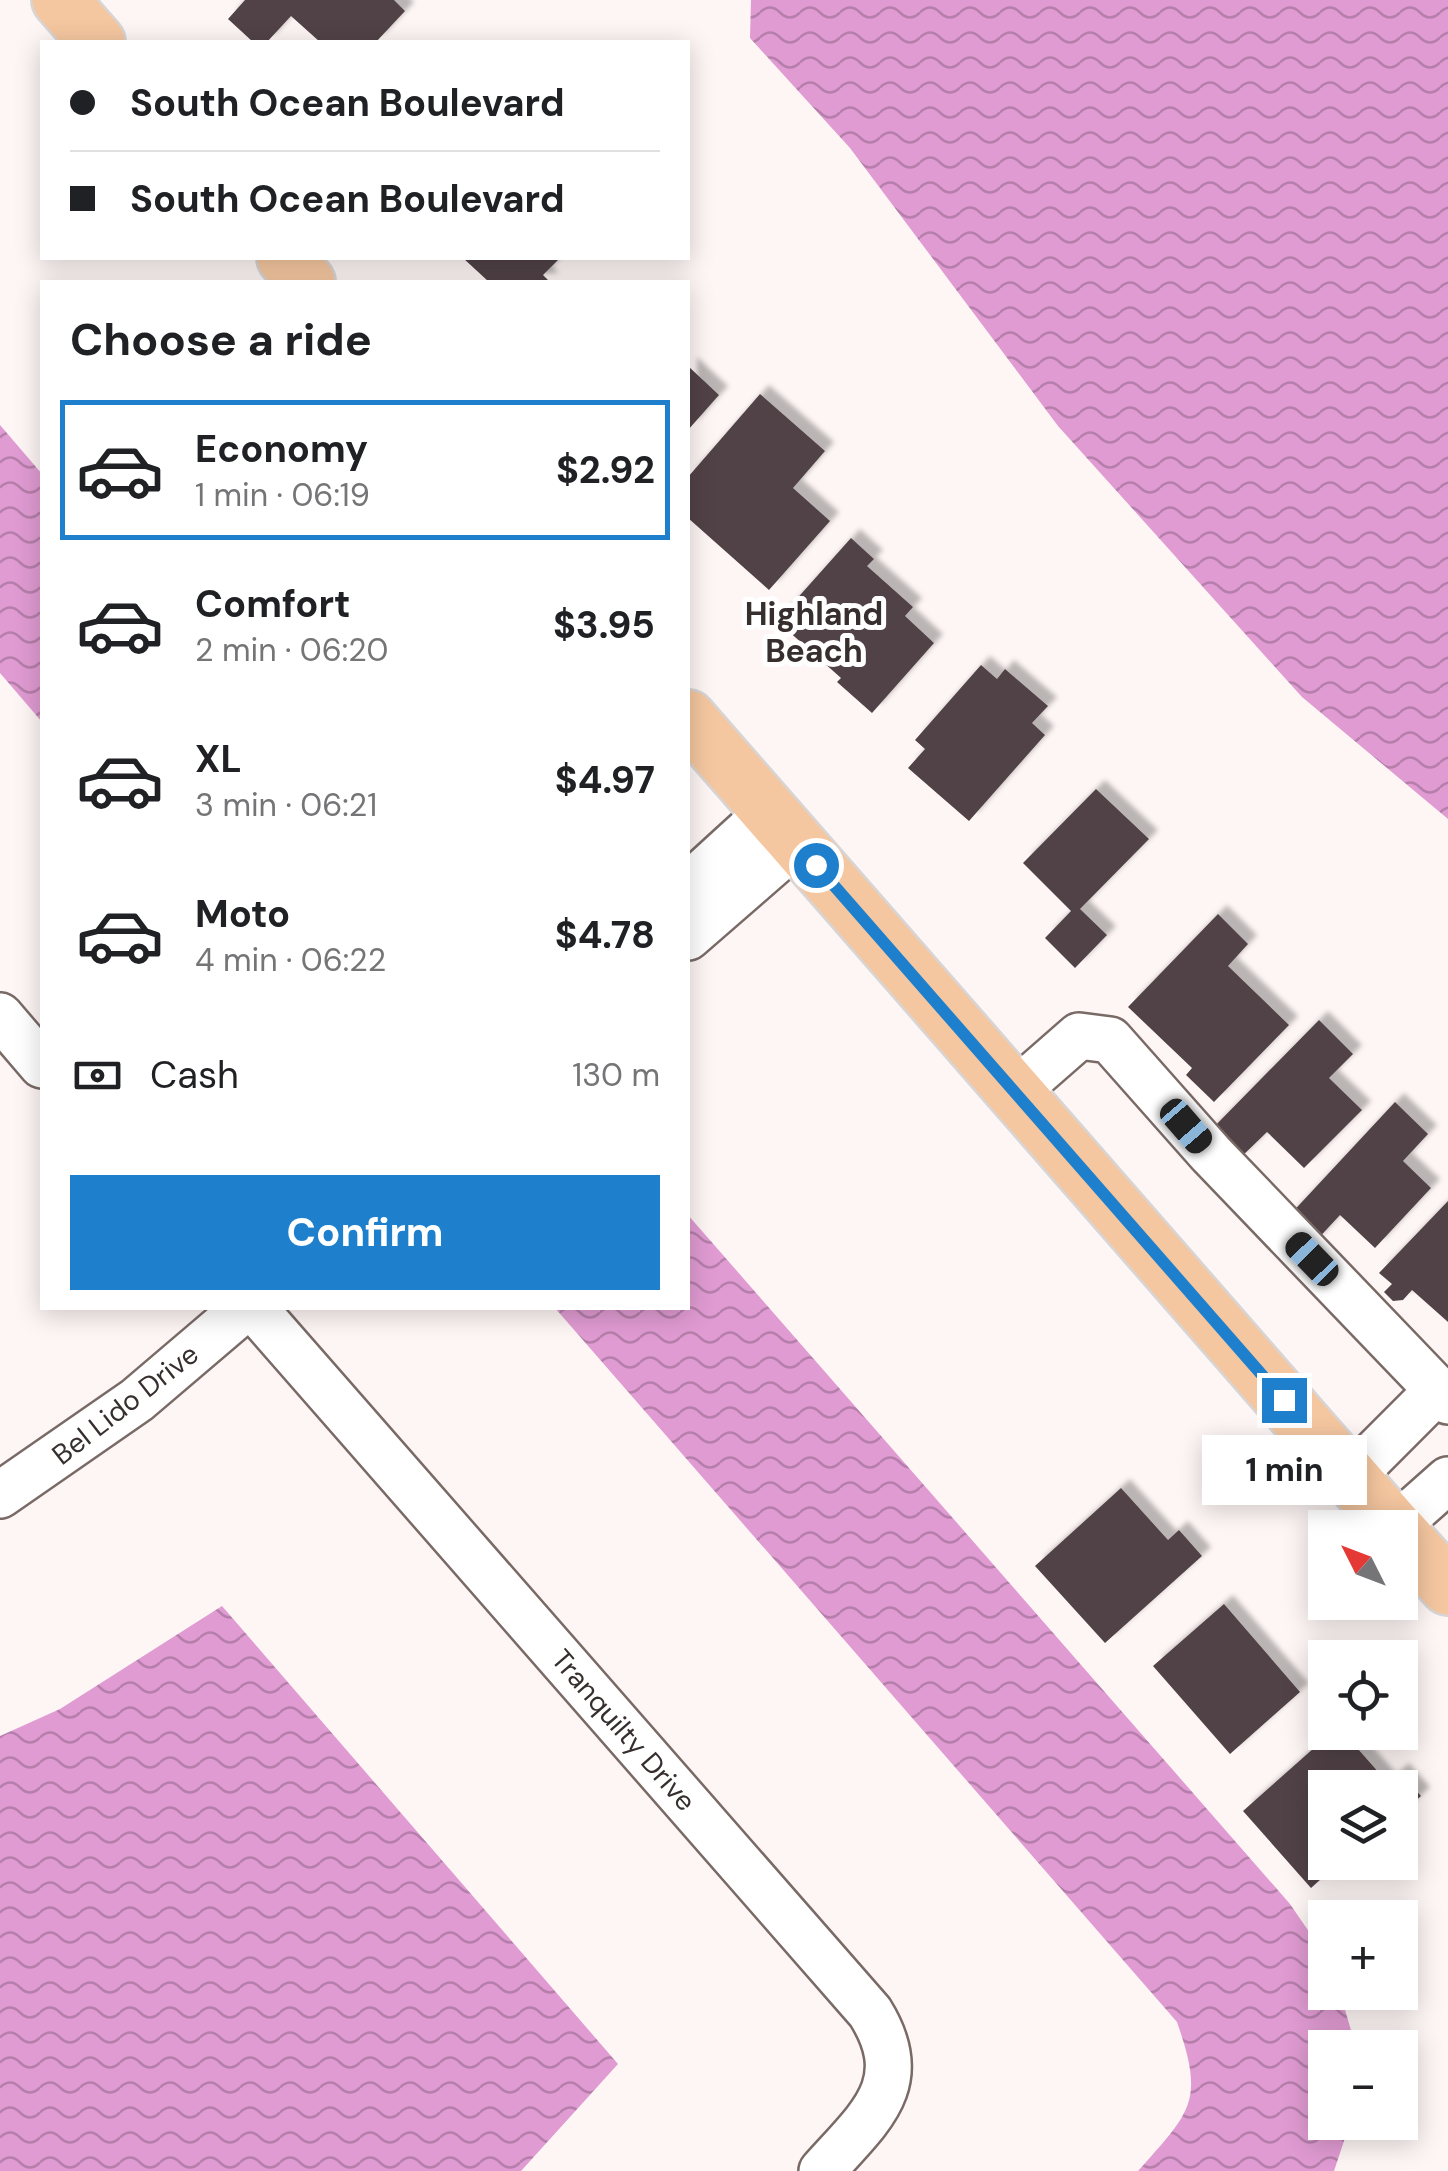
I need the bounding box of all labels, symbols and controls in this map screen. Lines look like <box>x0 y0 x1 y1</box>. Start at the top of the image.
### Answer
text: South Ocean Boulevard <box>130 78 565 128</box>
text: South Ocean Boulevard <box>130 174 565 224</box>
text: Choose a ride <box>70 310 372 369</box>
text: Economy <box>195 424 368 474</box>
icon: car <box>75 425 165 515</box>
text: $2.92 <box>556 445 655 495</box>
text: 1 min · 06:19 <box>195 474 370 516</box>
text: Comfort <box>195 579 351 629</box>
icon: car <box>75 580 165 670</box>
district label: Highland Beach <box>745 593 883 672</box>
text: $3.95 <box>553 600 655 650</box>
text: 2 min · 06:20 <box>195 629 388 671</box>
text: XL <box>195 734 242 784</box>
icon: car <box>75 735 165 825</box>
text: $4.97 <box>555 755 655 805</box>
text: 3 min · 06:21 <box>195 784 377 826</box>
route start <box>794 843 839 888</box>
text: Moto <box>195 889 290 939</box>
icon: car <box>75 890 165 980</box>
text: $4.78 <box>555 910 655 960</box>
text: 4 min · 06:22 <box>195 939 386 981</box>
icon: cash <box>70 1048 125 1103</box>
text: Cash <box>150 1050 239 1100</box>
text: 130 m <box>572 1054 660 1096</box>
car <box>1155 1094 1217 1158</box>
button: Confirm <box>70 1175 660 1290</box>
car <box>1280 1227 1344 1291</box>
street label: Bel Lido Drive <box>45 1336 206 1473</box>
route end <box>1262 1378 1307 1423</box>
callout: 1 min <box>1202 1435 1366 1505</box>
text: 1 min <box>1246 1449 1323 1491</box>
north arrow <box>1308 1510 1418 1620</box>
map controls <box>1308 1510 1418 2140</box>
button: locate <box>1308 1640 1418 1750</box>
street label: Tranquilty Drive <box>543 1642 704 1819</box>
button: layers <box>1308 1770 1418 1880</box>
button: + <box>1308 1900 1418 2010</box>
button: − <box>1308 2030 1418 2140</box>

